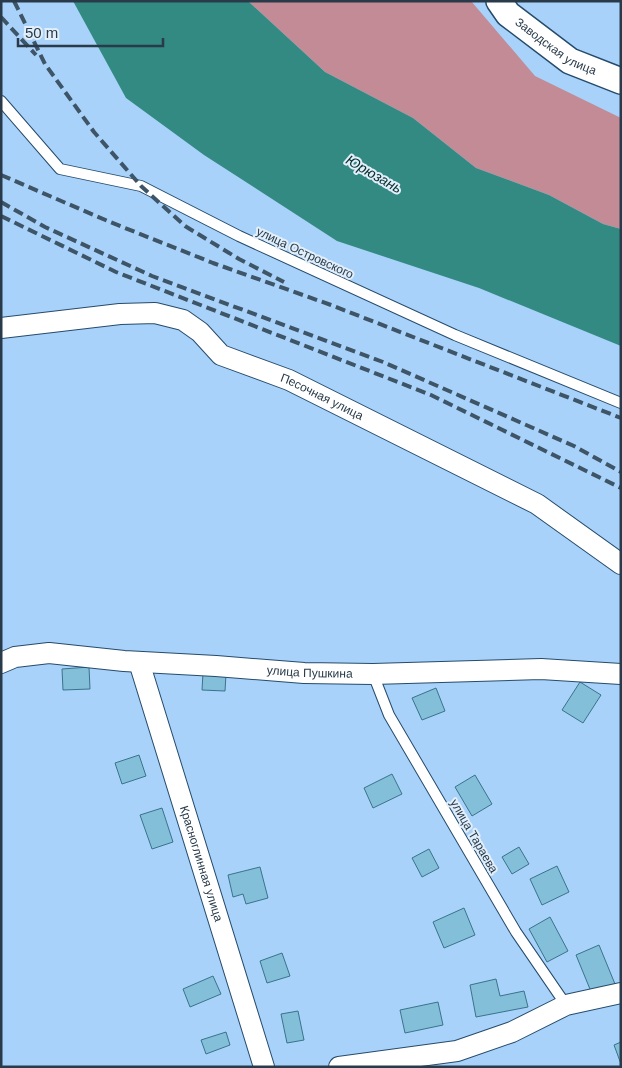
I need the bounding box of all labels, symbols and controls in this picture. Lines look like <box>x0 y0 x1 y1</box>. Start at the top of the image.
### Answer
scale bar <box>18 15 162 47</box>
street label: Заводская улица <box>512 15 599 78</box>
text: 50 m <box>25 24 58 41</box>
water label: Юрюзань <box>343 152 405 196</box>
street label: улица Островского <box>254 224 356 282</box>
street label: Песочная улица <box>279 371 366 423</box>
street label: улица Пушкина <box>266 663 353 681</box>
street label: улица Тараева <box>447 797 501 876</box>
street label: Красноглинная улица <box>177 804 226 923</box>

